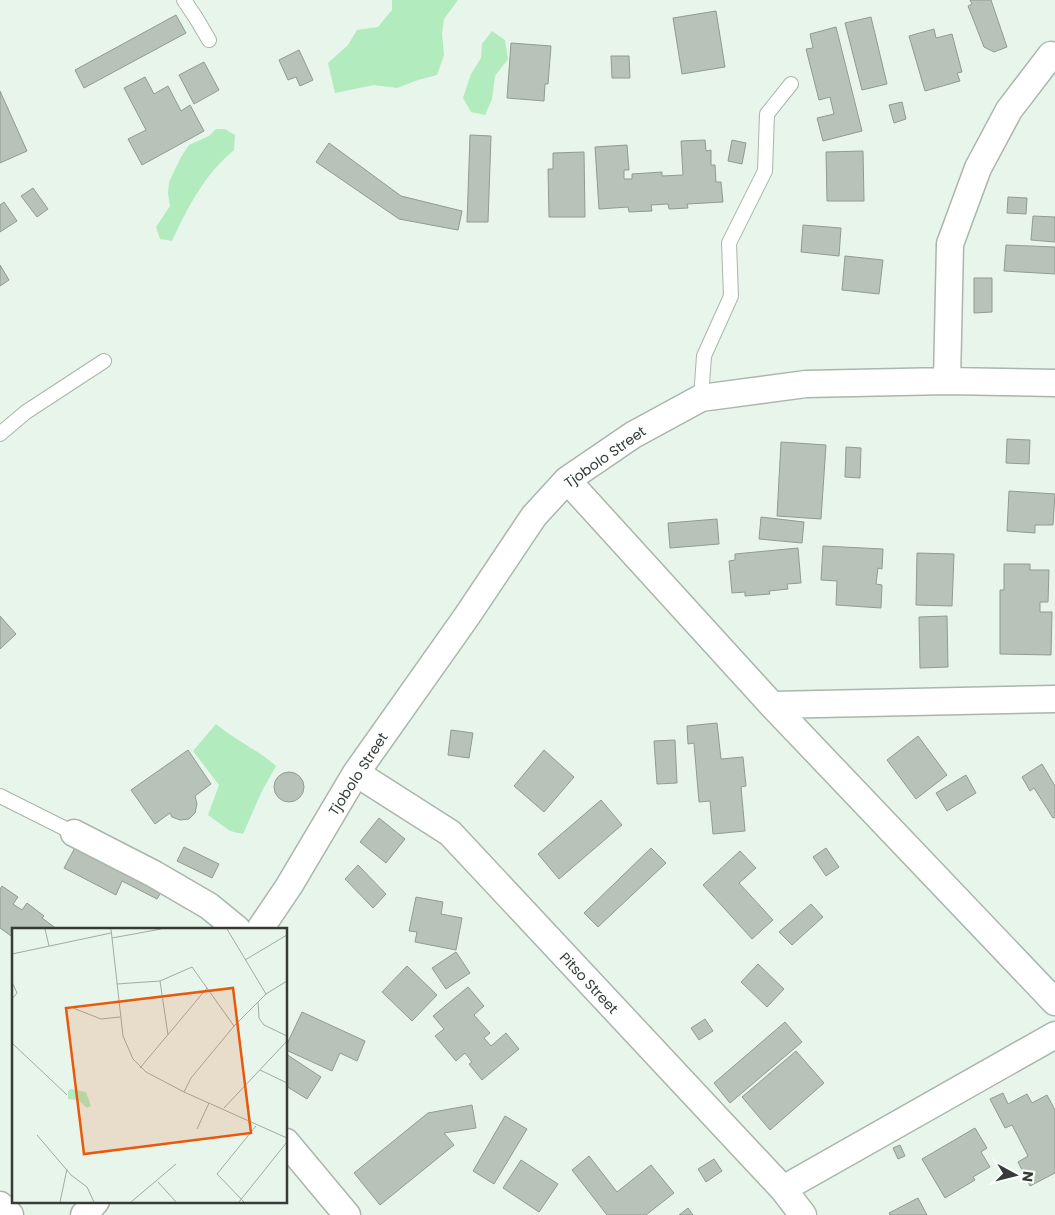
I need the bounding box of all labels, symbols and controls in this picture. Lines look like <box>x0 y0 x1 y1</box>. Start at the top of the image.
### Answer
street label: Tjobolo Street <box>560 421 650 493</box>
street label: Tjobolo Street <box>324 728 392 820</box>
inset map <box>12 928 288 1202</box>
street label: Pitso Street <box>555 948 623 1018</box>
north arrow <box>990 1150 1040 1200</box>
text: N <box>1017 1170 1038 1183</box>

